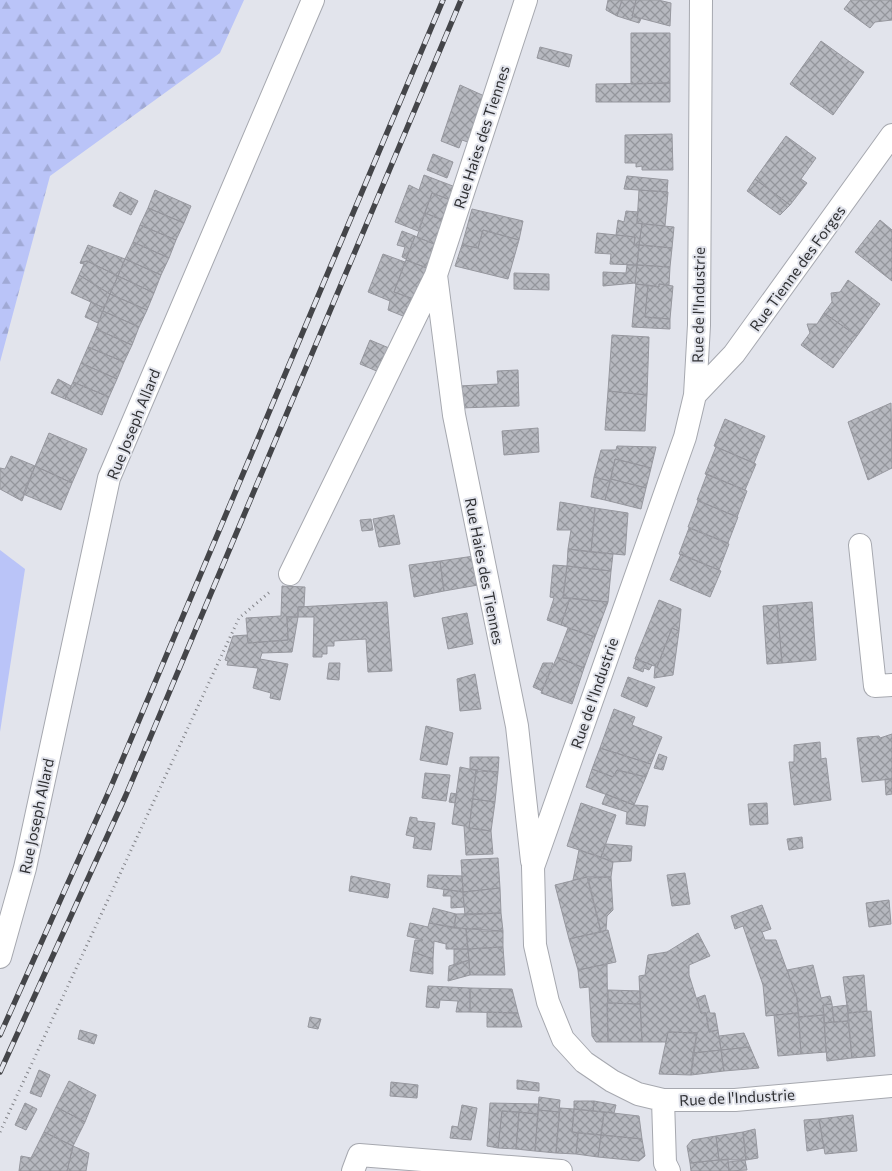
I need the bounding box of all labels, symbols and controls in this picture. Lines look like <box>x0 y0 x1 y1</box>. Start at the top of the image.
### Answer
street label: Rue Haies des Tiennes <box>449 63 513 211</box>
street label: Rue Tienne des Forges <box>745 202 849 334</box>
street label: Rue de l'Industrie <box>688 247 708 363</box>
street label: Rue Joseph Allard <box>103 366 163 482</box>
street label: Rue Haies des Tiennes <box>462 496 508 646</box>
street label: Rue de l'Industrie <box>567 635 621 751</box>
street label: Rue Joseph Allard <box>15 757 57 875</box>
street label: Rue de l'Industrie <box>679 1085 795 1109</box>

